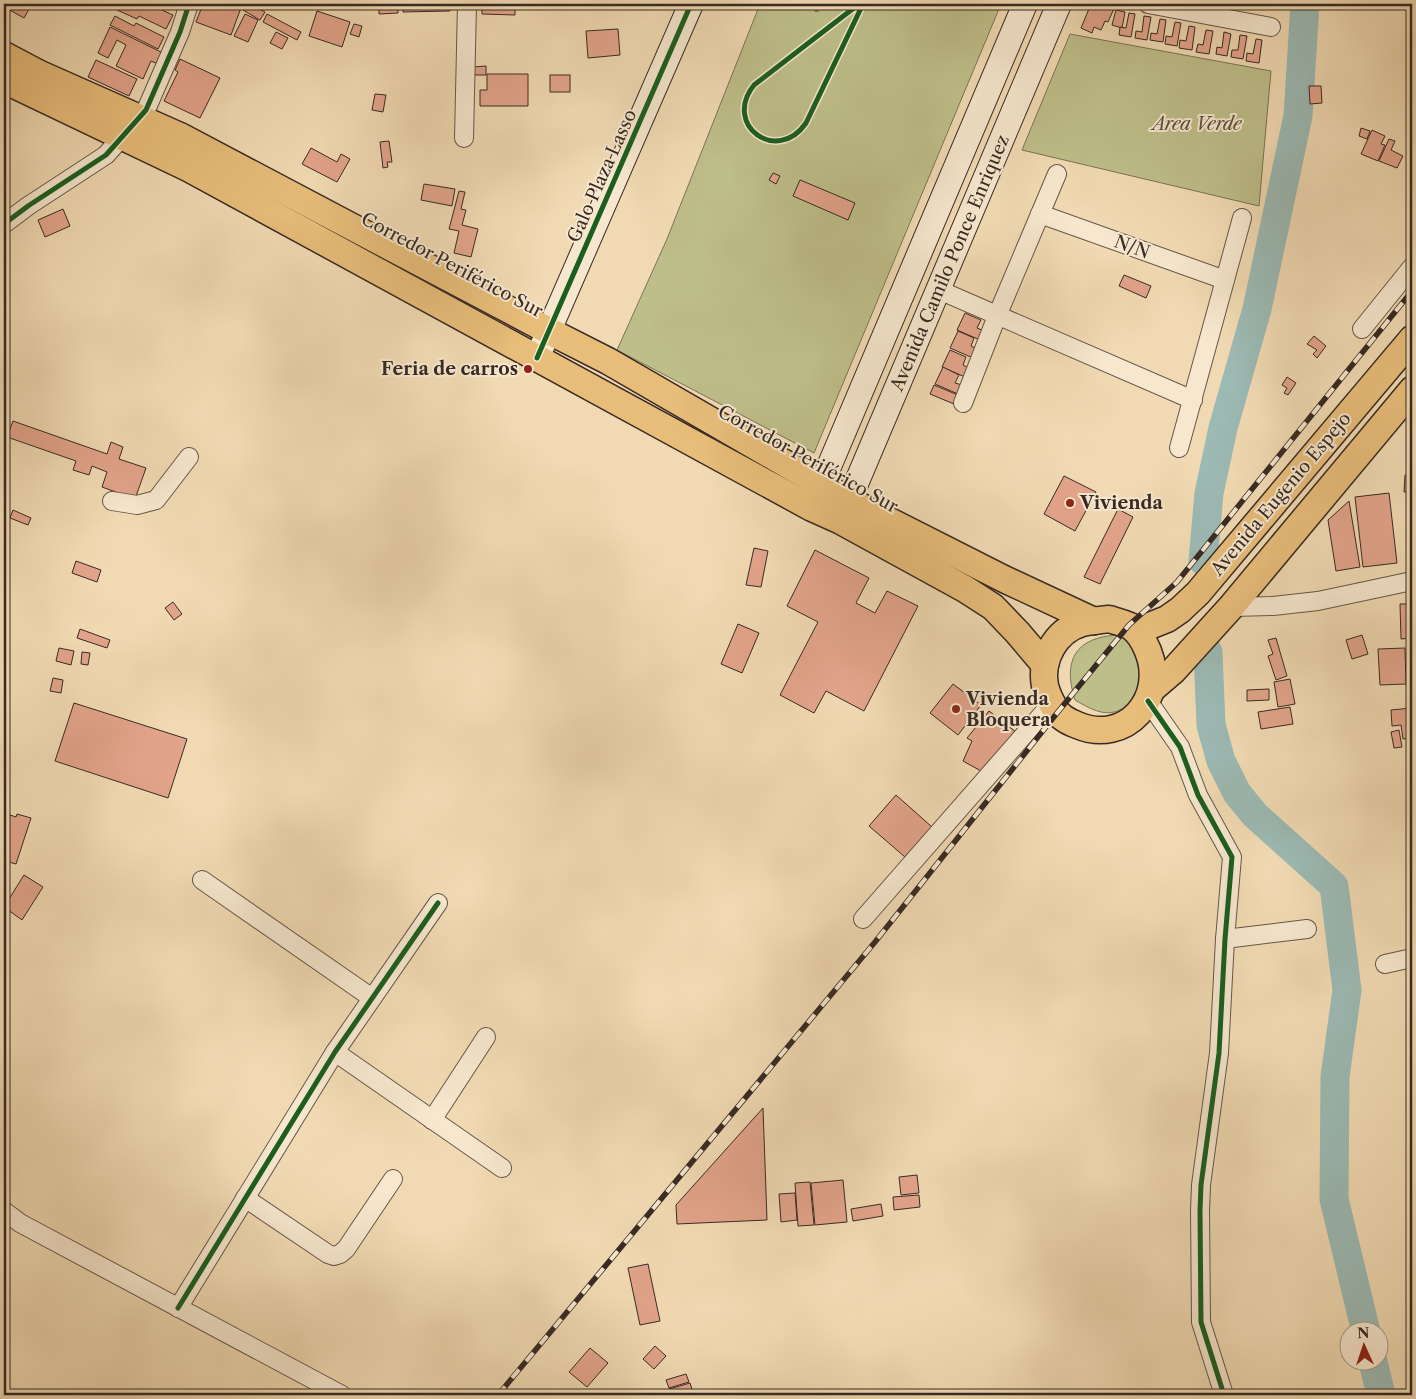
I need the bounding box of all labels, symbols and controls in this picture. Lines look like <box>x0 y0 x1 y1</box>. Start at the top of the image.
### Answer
street label: Galo Plaza Lasso <box>563 106 641 246</box>
park label: Area Verde <box>1149 113 1243 135</box>
street label: Avenida Camilo Ponce Enriquez <box>886 132 1014 395</box>
street label: Corredor Periférico Sur <box>357 208 547 322</box>
street label: N/N <box>1111 231 1153 264</box>
place label: Feria de carros <box>381 358 518 380</box>
marker: Feria de carros <box>522 363 534 375</box>
street label: Corredor Periférico Sur <box>714 400 902 518</box>
street label: Avenida Eugenio Espejo <box>1206 408 1356 581</box>
place label: Vivienda <box>1079 492 1164 514</box>
marker: Vivienda <box>1064 497 1076 509</box>
place label: Vivienda Bloquera <box>965 688 1051 731</box>
marker: Vivienda Bloquera <box>950 703 962 715</box>
north arrow <box>1338 1322 1388 1372</box>
text: N <box>1357 1324 1370 1342</box>

